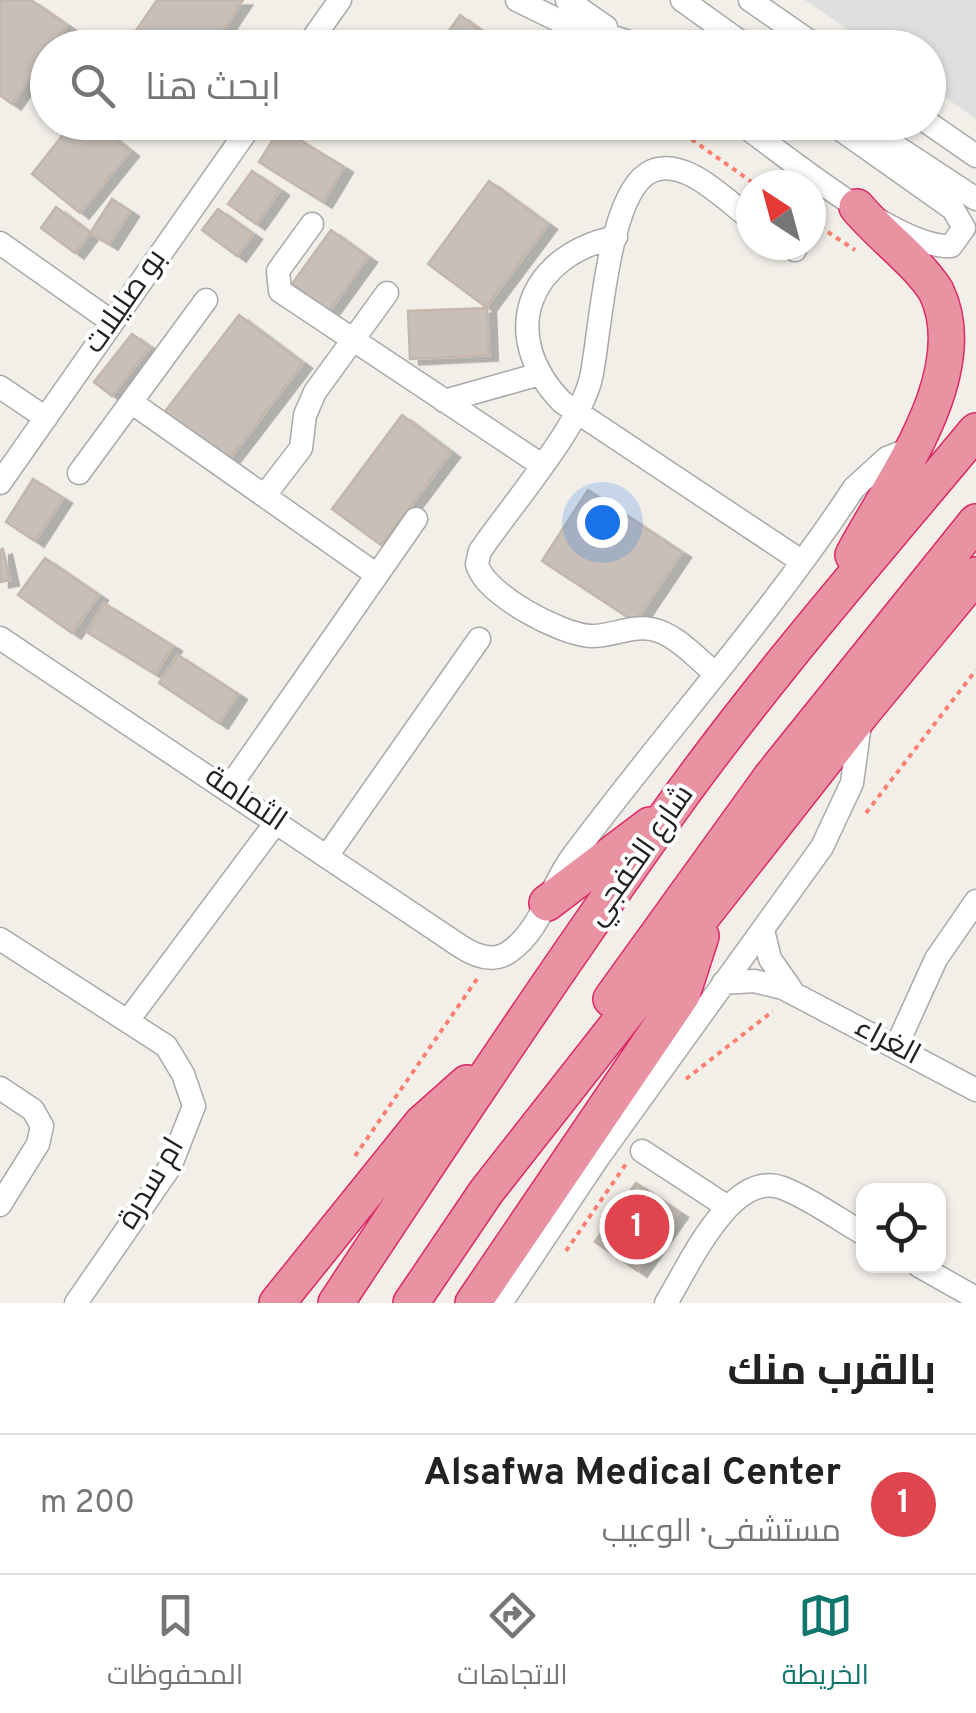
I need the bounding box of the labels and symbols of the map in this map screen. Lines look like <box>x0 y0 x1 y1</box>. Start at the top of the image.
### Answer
north arrow <box>736 170 826 260</box>
street label: بو صليلات <box>77 243 175 361</box>
your location <box>577 497 628 548</box>
street label: الثمامة <box>197 759 293 841</box>
street label: شارع الخفجي <box>579 778 705 935</box>
street label: الغراء <box>848 1010 926 1074</box>
street label: ام سدرة <box>110 1132 194 1236</box>
pin: 1 <box>604 1190 670 1264</box>

